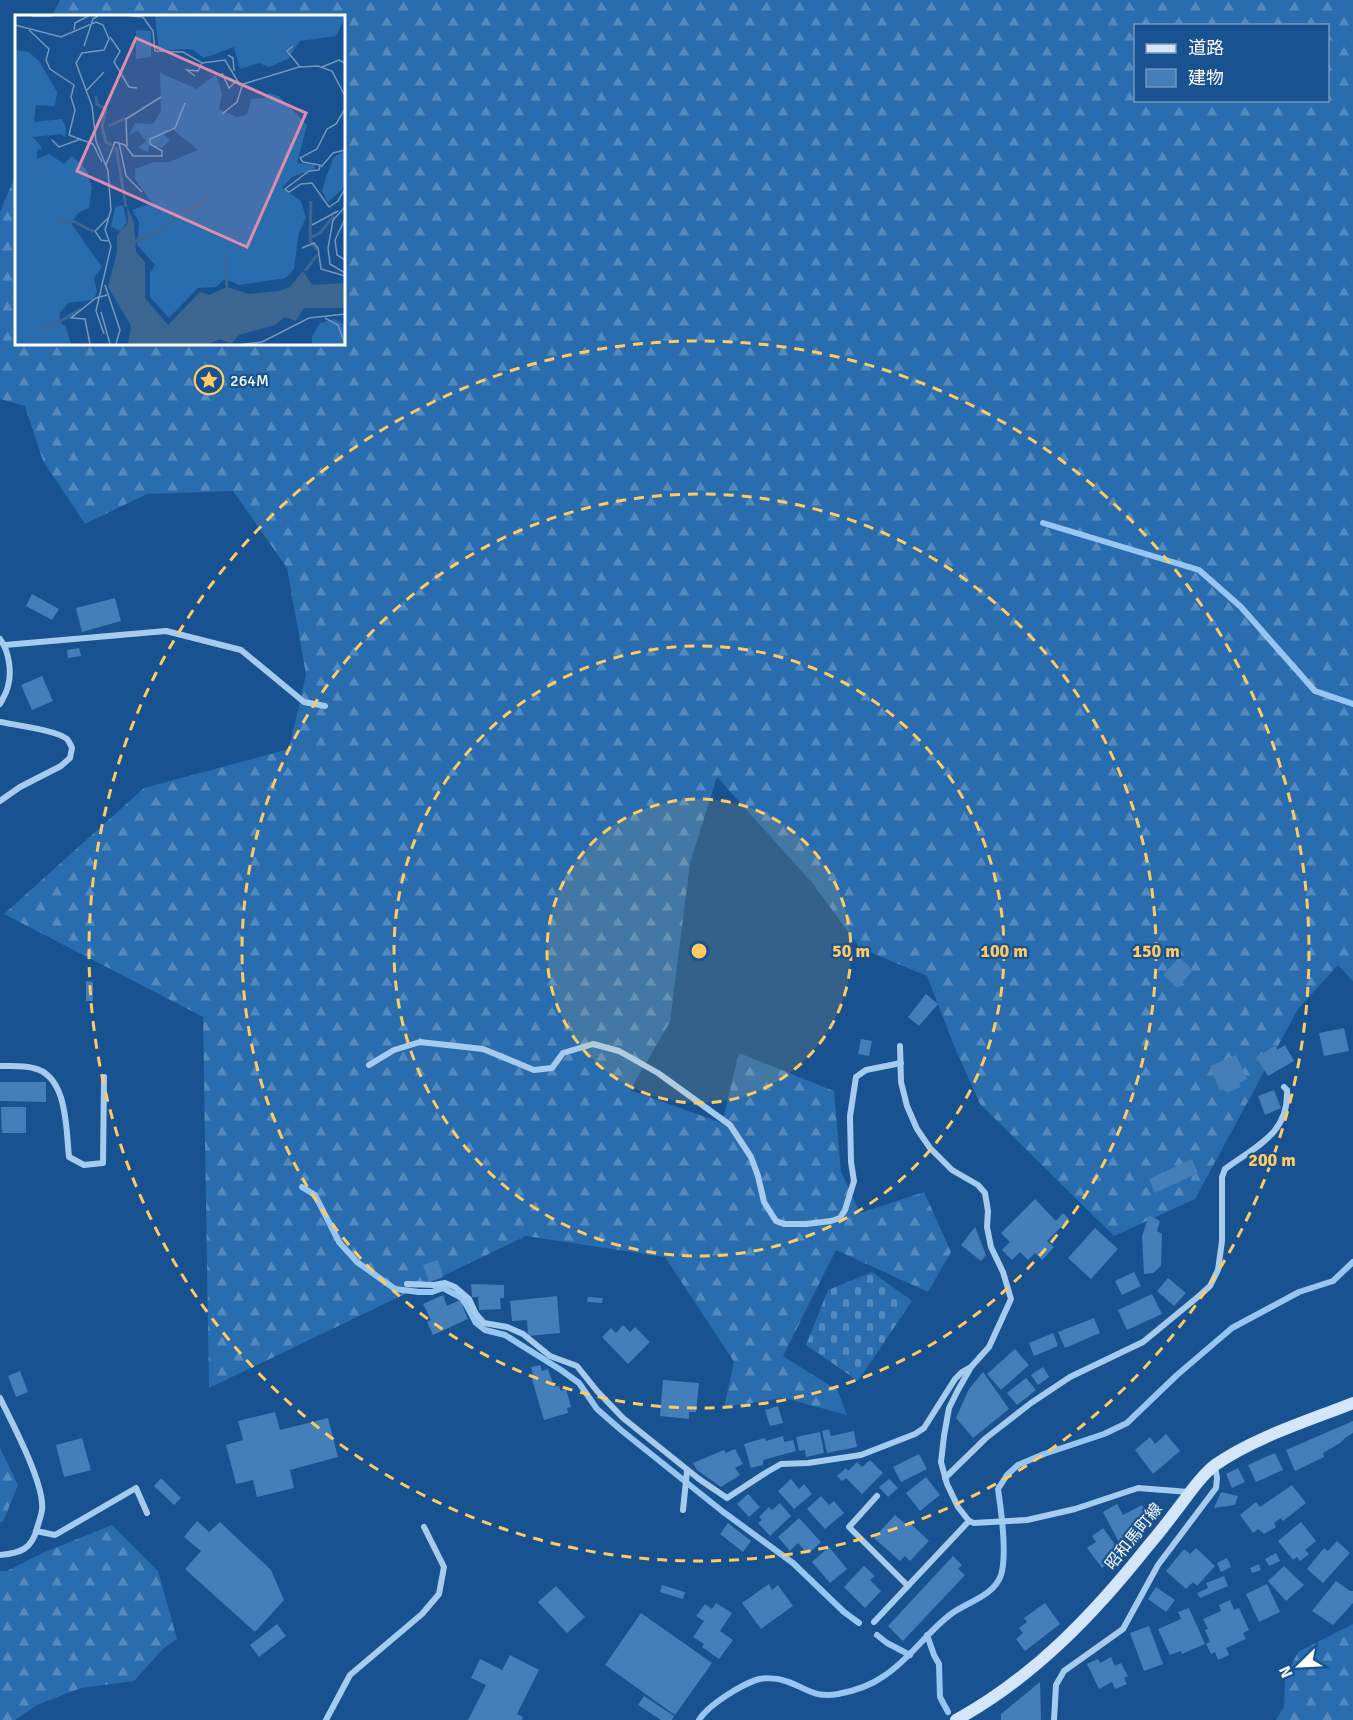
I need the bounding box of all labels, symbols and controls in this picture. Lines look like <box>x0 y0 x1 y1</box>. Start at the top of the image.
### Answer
inset map <box>15 15 345 345</box>
legend <box>1134 24 1329 102</box>
text: 道路 <box>1188 37 1224 59</box>
text: 建物 <box>1188 67 1224 89</box>
place icon: 264M <box>193 364 225 396</box>
place label: 264M <box>230 371 269 391</box>
text: 50 m <box>832 940 870 962</box>
text: 100 m <box>980 940 1028 962</box>
text: 150 m <box>1132 940 1180 962</box>
centre of rings <box>689 941 709 961</box>
text: 200 m <box>1248 1149 1296 1171</box>
street label: 昭和馬町線 <box>1101 1499 1167 1574</box>
north arrow <box>1269 1636 1329 1696</box>
text: N <box>1275 1663 1298 1681</box>

